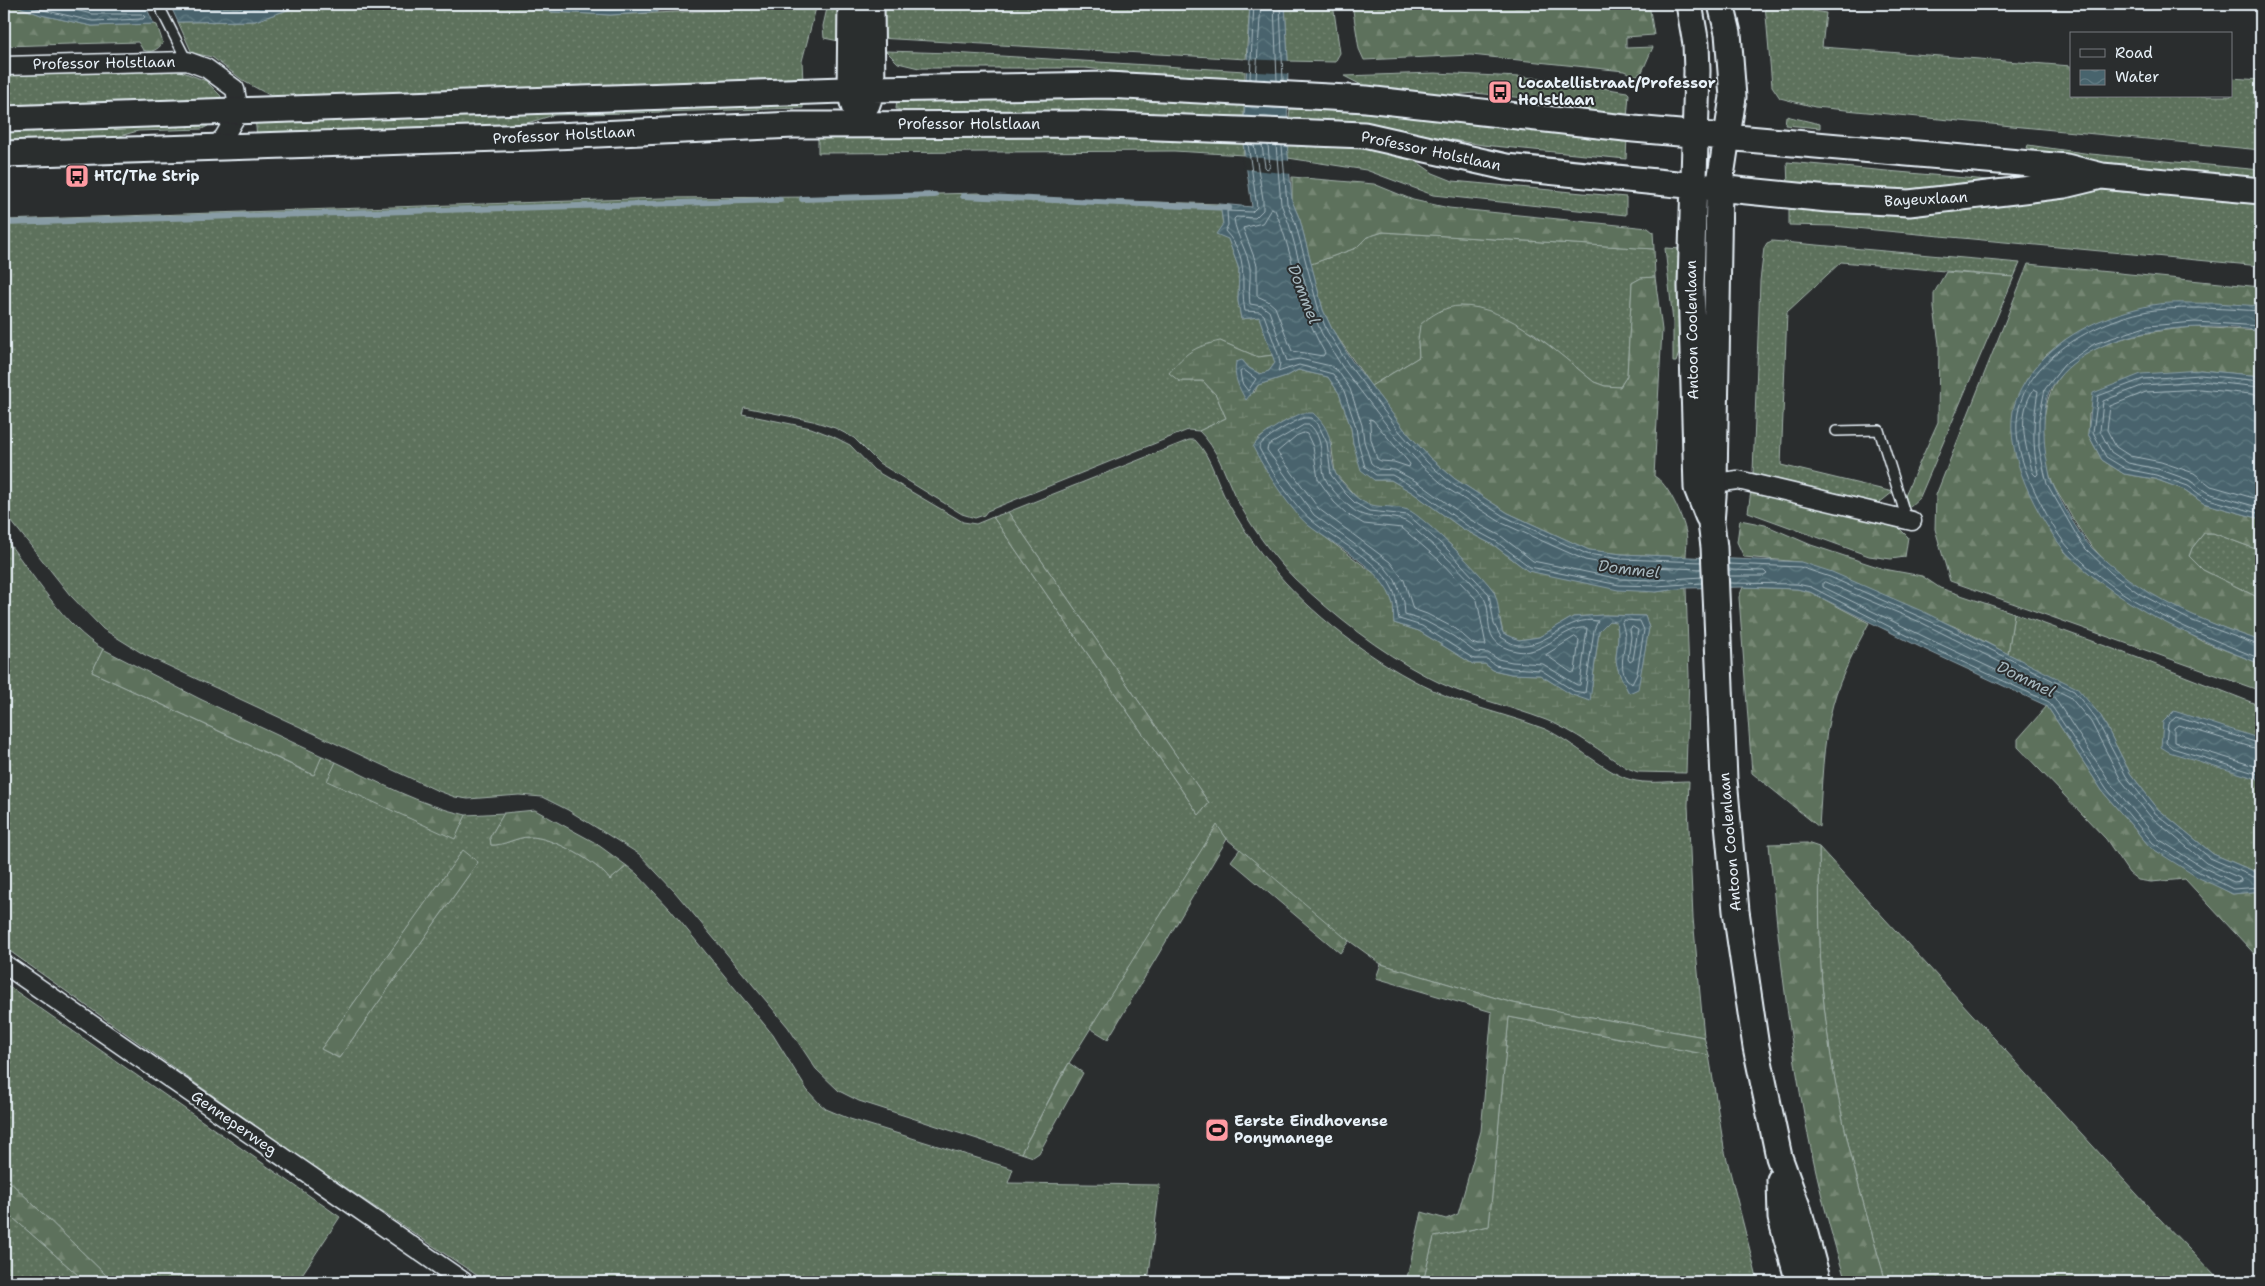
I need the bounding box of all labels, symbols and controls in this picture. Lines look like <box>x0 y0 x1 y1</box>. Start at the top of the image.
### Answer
legend <box>2070 32 2232 98</box>
text: Road <box>2115 43 2153 63</box>
street label: Professor Holstlaan <box>33 52 175 74</box>
text: Water <box>2115 67 2159 87</box>
place label: Locatellistraat/Professor Holstlaan <box>1518 73 1716 110</box>
bus stop icon: Locatellistraat/Professor Holstlaan <box>1487 79 1513 105</box>
street label: Professor Holstlaan <box>898 114 1040 134</box>
street label: Professor Holstlaan <box>492 121 636 149</box>
street label: Professor Holstlaan <box>1359 126 1503 176</box>
bus stop icon: HTC/The Strip <box>64 163 90 189</box>
place label: HTC/The Strip <box>94 166 200 186</box>
street label: Bayeuxlaan <box>1884 187 1968 211</box>
street label: Antoon Coolenlaan <box>1681 260 1703 400</box>
water label: Dommel <box>1283 261 1325 327</box>
water label: Dommel <box>1597 555 1661 583</box>
water label: Dommel <box>1993 656 2059 702</box>
street label: Antoon Coolenlaan <box>1714 772 1746 912</box>
street label: Genneperweg <box>187 1086 281 1160</box>
place label: Eerste Eindhovense Ponymanege <box>1234 1111 1388 1148</box>
sports icon: Eerste Eindhovense Ponymanege <box>1204 1117 1230 1143</box>

